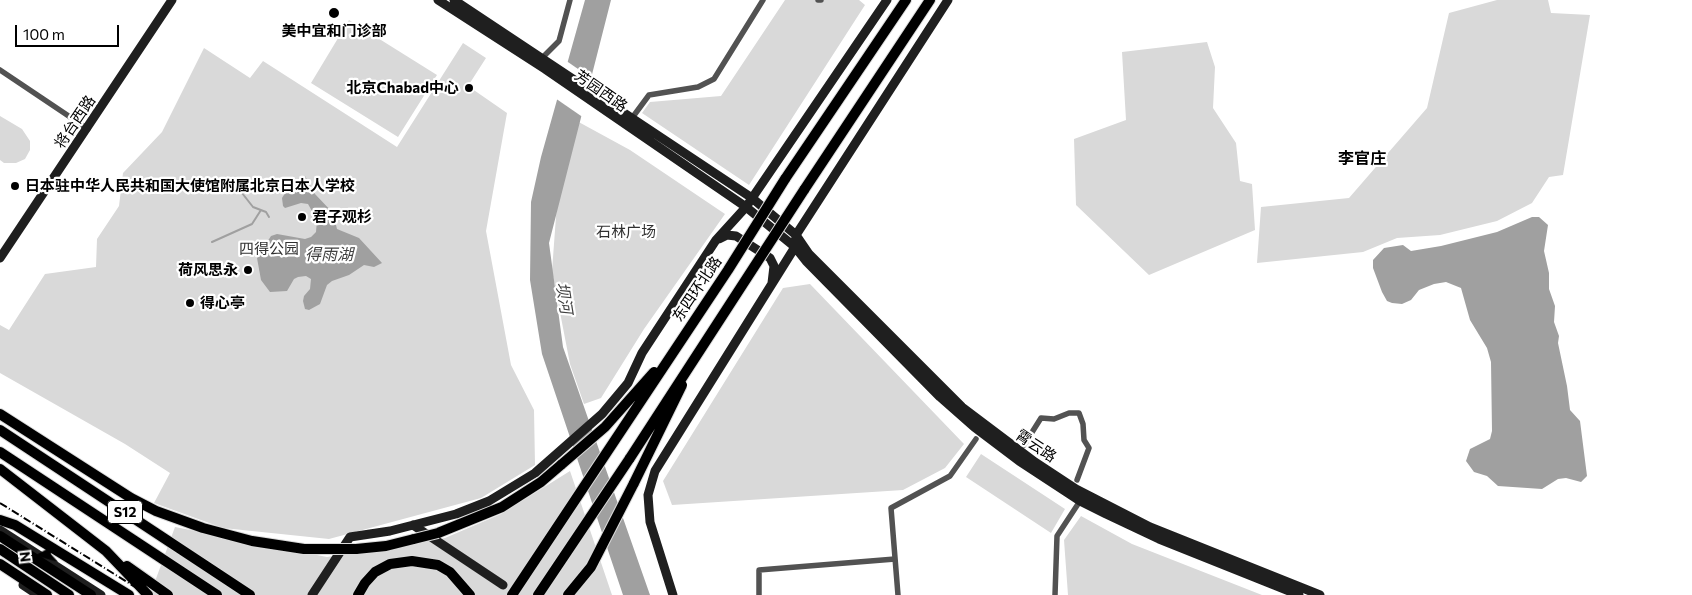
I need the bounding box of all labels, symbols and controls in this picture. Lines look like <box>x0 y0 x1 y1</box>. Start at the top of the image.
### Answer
marker: 美中宜和门诊部 <box>327 6 341 20</box>
scale bar <box>18 15 121 47</box>
place label: 美中宜和门诊部 <box>282 22 386 40</box>
text: 100 m <box>23 25 65 43</box>
street label: 芳园西路 <box>571 66 631 116</box>
place label: 北京Chabad中心 <box>347 79 459 97</box>
marker: 北京Chabad中心 <box>463 82 475 94</box>
street label: 将台西路 <box>51 92 99 152</box>
district label: 李官庄 <box>1338 149 1386 169</box>
place label: 日本驻中华人民共和国大使馆附属北京日本人学校 <box>25 177 355 195</box>
marker: 日本驻中华人民共和国大使馆附属北京日本人学校 <box>9 180 21 192</box>
place label: 君子观杉 <box>312 208 372 226</box>
marker: 君子观杉 <box>296 211 308 223</box>
park label: 石林广场 <box>596 223 656 241</box>
park label: 四得公园 <box>239 240 299 258</box>
water label: 得雨湖 <box>305 245 353 265</box>
street label: 东四环北路 <box>669 253 725 325</box>
place label: 荷风思永 <box>178 261 238 279</box>
marker: 荷风思永 <box>242 264 254 276</box>
water label: 坝河 <box>552 281 576 315</box>
place label: 得心亭 <box>200 294 245 312</box>
marker: 得心亭 <box>184 297 196 309</box>
street label: 霄云路 <box>1012 426 1060 466</box>
road number: S12 <box>108 501 142 524</box>
north arrow <box>15 530 65 580</box>
text: N <box>16 551 34 563</box>

